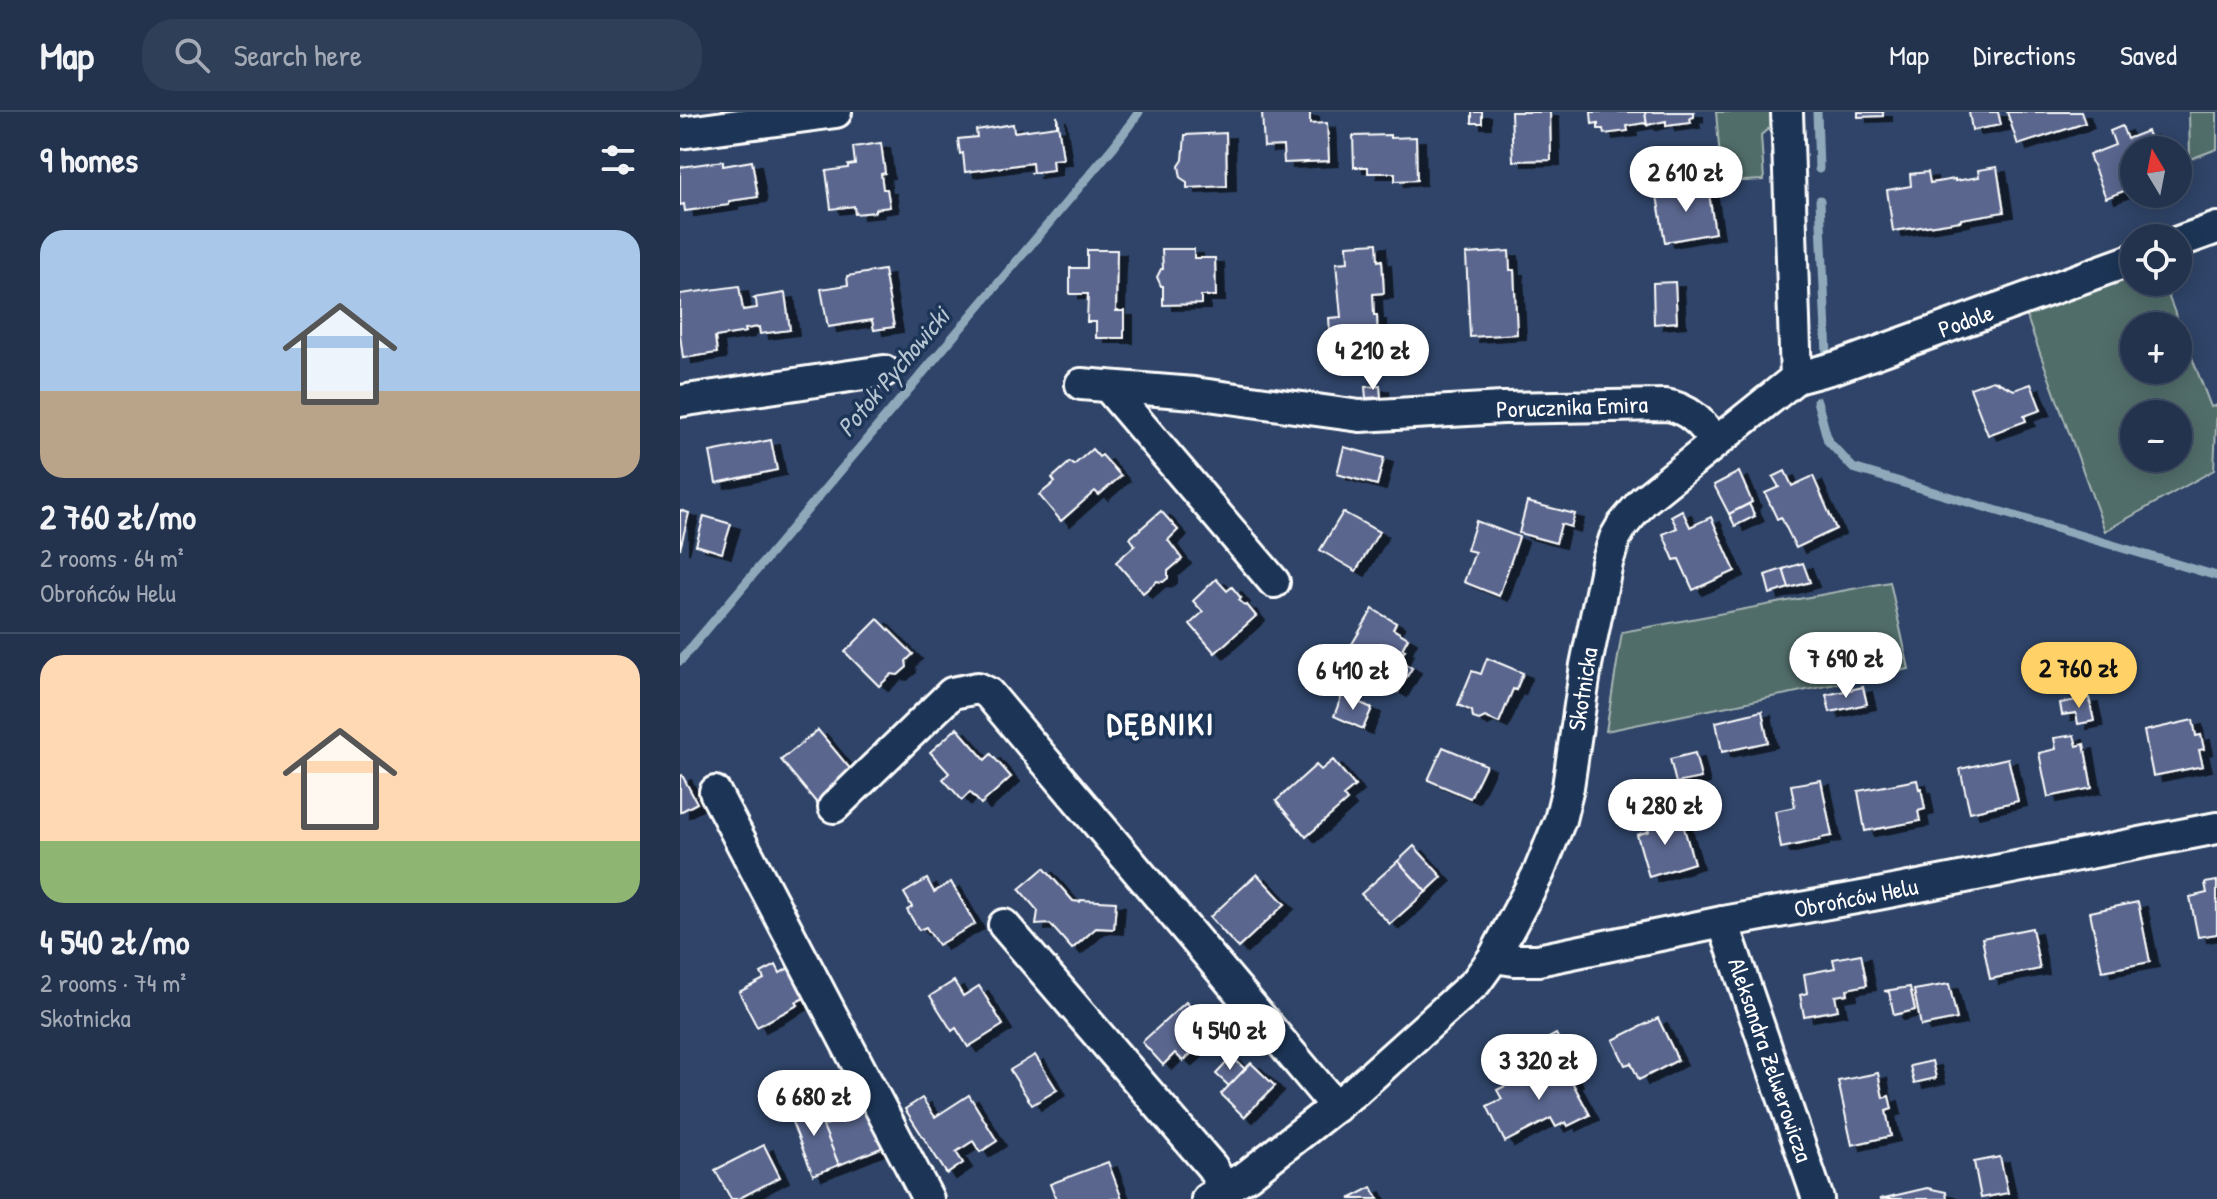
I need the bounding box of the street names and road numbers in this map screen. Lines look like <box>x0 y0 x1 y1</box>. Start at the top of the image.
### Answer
street label: Podole <box>1934 295 1998 345</box>
street label: Porucznika Emira <box>1496 387 1648 425</box>
street label: Skotnicka <box>1560 645 1604 733</box>
street label: Obrońców Helu <box>1791 869 1921 925</box>
street label: Aleksandra Zelwerowicza <box>1721 953 1821 1166</box>

